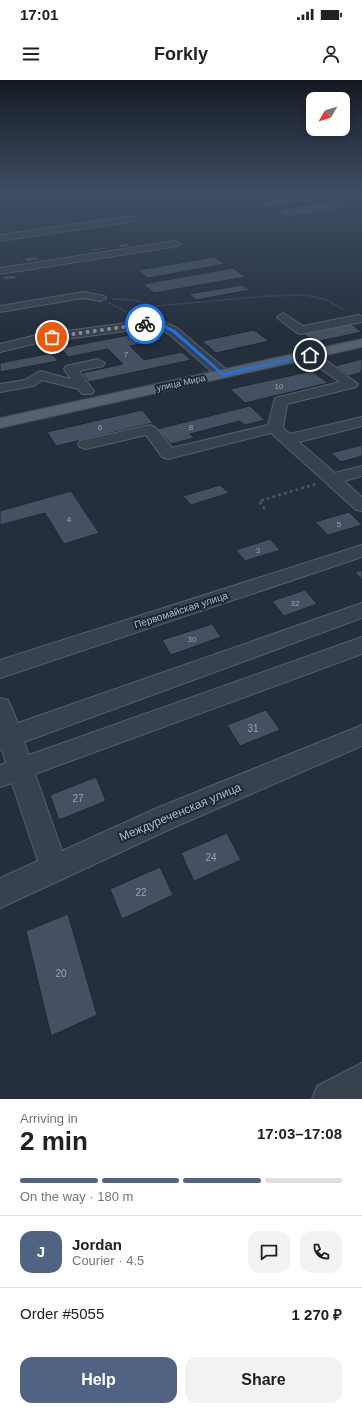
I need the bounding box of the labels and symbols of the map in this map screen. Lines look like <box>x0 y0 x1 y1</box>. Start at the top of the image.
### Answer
north arrow <box>306 92 350 136</box>
courier <box>125 304 165 344</box>
pin <box>35 320 69 354</box>
pin <box>293 338 327 372</box>
house number: 7 <box>124 350 129 359</box>
street label: улица Мира <box>156 373 206 393</box>
house number: 10 <box>275 382 284 391</box>
house number: 6 <box>98 423 103 432</box>
house number: 8 <box>189 423 194 432</box>
house number: 4 <box>67 515 72 524</box>
house number: 5 <box>337 520 342 529</box>
house number: 3 <box>256 546 261 555</box>
street label: Первомайская улица <box>133 590 230 630</box>
house number: 32 <box>291 599 300 608</box>
house number: 30 <box>188 635 197 644</box>
house number: 31 <box>247 723 259 734</box>
street label: Междуреченская улица <box>117 780 243 844</box>
house number: 27 <box>72 793 84 804</box>
house number: 24 <box>205 852 217 863</box>
house number: 22 <box>135 887 147 898</box>
house number: 20 <box>55 968 67 979</box>

